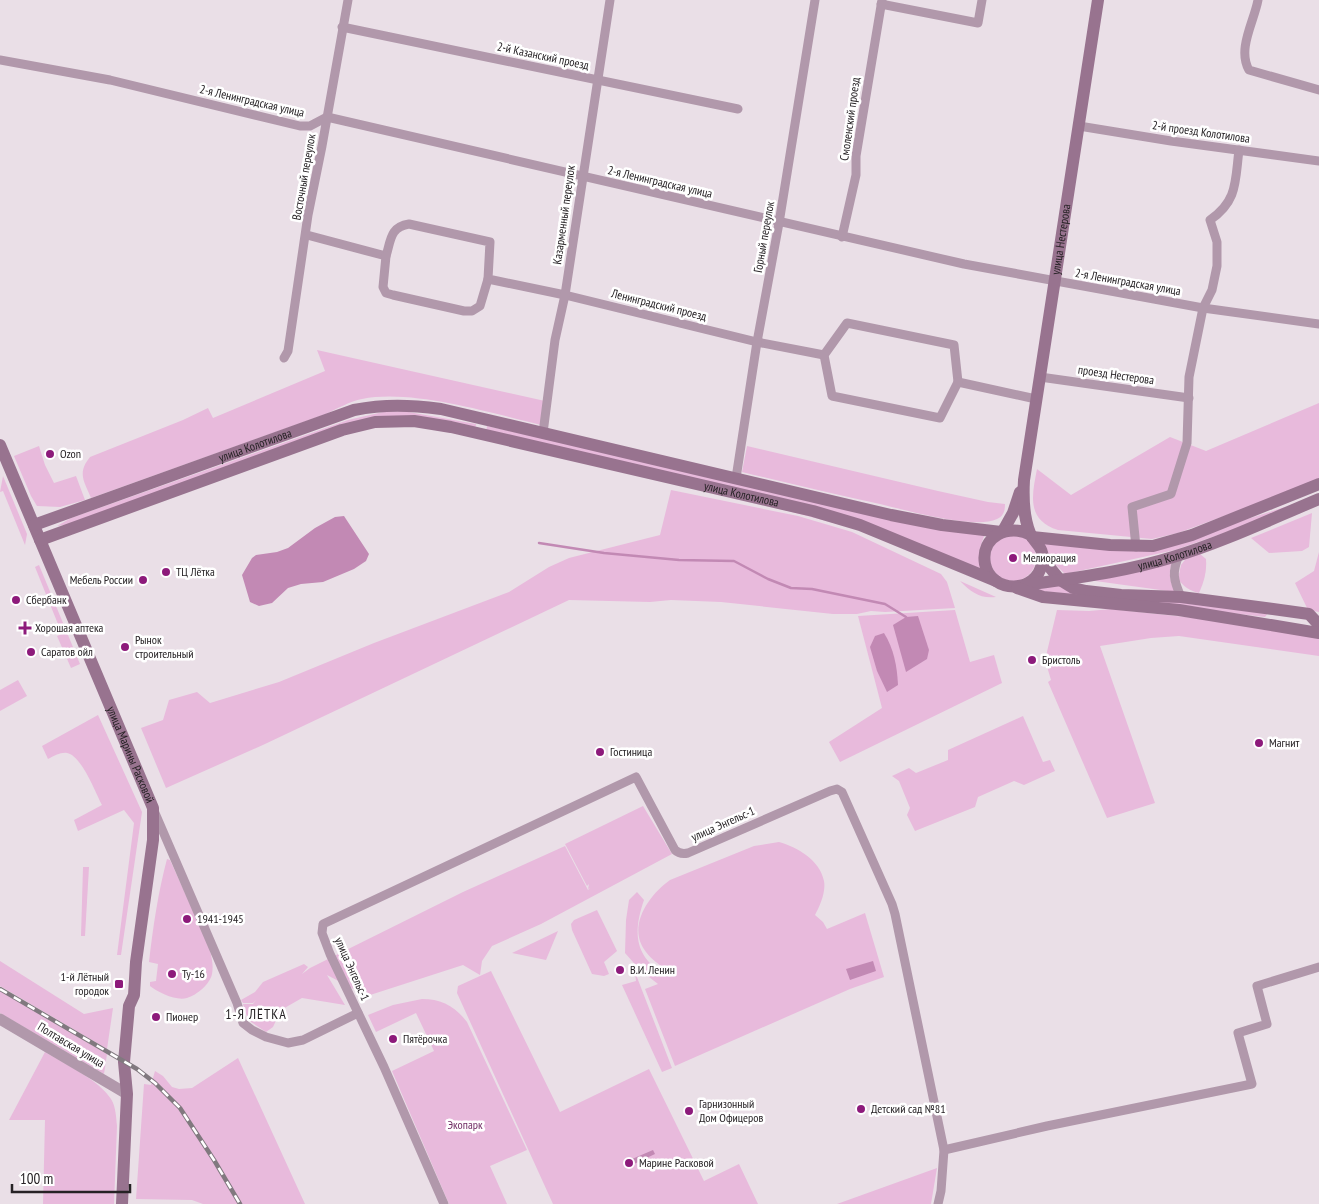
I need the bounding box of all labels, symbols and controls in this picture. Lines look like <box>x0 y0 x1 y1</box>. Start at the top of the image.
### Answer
street label: 2-й Казанский проезд <box>496 38 591 73</box>
street label: Смоленский проезд <box>836 76 863 162</box>
street label: 2-я Ленинградская улица <box>198 81 306 120</box>
street label: 2-й проезд Колотилова <box>1151 117 1251 146</box>
street label: Восточный переулок <box>289 132 319 221</box>
street label: 2-я Ленинградская улица <box>606 162 714 201</box>
street label: Казарменный переулок <box>549 164 578 266</box>
street label: Горный переулок <box>750 200 777 274</box>
street label: улица Нестерова <box>1048 203 1073 276</box>
street label: 2-я Ленинградская улица <box>1074 265 1182 298</box>
street label: Ленинградский проезд <box>609 285 709 324</box>
street label: проезд Нестерова <box>1077 362 1155 387</box>
street label: улица Колотилова <box>216 425 294 465</box>
place label: Ozon <box>60 446 81 461</box>
marker: Ozon <box>44 448 56 460</box>
street label: улица Колотилова <box>703 478 781 510</box>
street label: улица Колотилова <box>1136 536 1214 573</box>
place label: Мелиорация <box>1023 550 1076 565</box>
marker: Мелиорация <box>1007 552 1019 564</box>
place label: ТЦ Лётка <box>176 564 215 579</box>
marker: ТЦ Лётка <box>160 566 172 578</box>
place label: Мебель России <box>70 572 133 587</box>
marker: Мебель России <box>137 574 149 586</box>
place label: Сбербанк <box>26 592 67 607</box>
marker: Сбербанк <box>10 594 22 606</box>
place label: Хорошая аптека <box>35 620 104 635</box>
marker: Хорошая аптека <box>19 622 31 634</box>
place label: Рынок строительный <box>135 632 193 661</box>
marker: Рынок строительный <box>119 641 131 653</box>
place label: Саратов ойл <box>41 644 93 659</box>
marker: Саратов ойл <box>25 646 37 658</box>
place label: Бристоль <box>1042 652 1081 667</box>
marker: Бристоль <box>1026 654 1038 666</box>
street label: улица Марины Расковой <box>104 704 158 805</box>
place label: Магнит <box>1269 735 1299 750</box>
marker: Магнит <box>1253 737 1265 749</box>
place label: Гостиница <box>610 744 652 759</box>
marker: Гостиница <box>594 746 606 758</box>
street label: улица Энгельс-1 <box>689 803 757 844</box>
place label: 1941-1945 <box>197 911 244 926</box>
marker: 1941-1945 <box>181 913 193 925</box>
street label: улица Энгельс-1 <box>332 935 373 1003</box>
place label: В.И. Ленин <box>630 962 675 977</box>
marker: В.И. Ленин <box>614 964 626 976</box>
place label: Ту-16 <box>182 966 205 981</box>
marker: Ту-16 <box>166 968 178 980</box>
place label: 1-й Лётный городок <box>61 969 109 998</box>
marker: 1-й Лётный городок <box>113 978 125 990</box>
district label: 1-Я ЛЁТКА <box>225 1005 287 1023</box>
place label: Пионер <box>166 1009 198 1024</box>
marker: Пионер <box>150 1011 162 1023</box>
street label: Полтавская улица <box>35 1019 108 1070</box>
place label: Пятёрочка <box>403 1031 447 1046</box>
marker: Пятёрочка <box>387 1033 399 1045</box>
place label: Гарнизонный Дом Офицеров <box>699 1096 763 1125</box>
place label: Детский сад №81 <box>871 1101 946 1116</box>
marker: Детский сад №81 <box>855 1103 867 1115</box>
marker: Гарнизонный Дом Офицеров <box>683 1105 695 1117</box>
park label: Экопарк <box>447 1117 483 1132</box>
place label: Марине Расковой <box>639 1155 714 1170</box>
marker: Марине Расковой <box>623 1157 635 1169</box>
scale bar <box>12 1162 130 1194</box>
text: 100 m <box>20 1169 53 1188</box>

